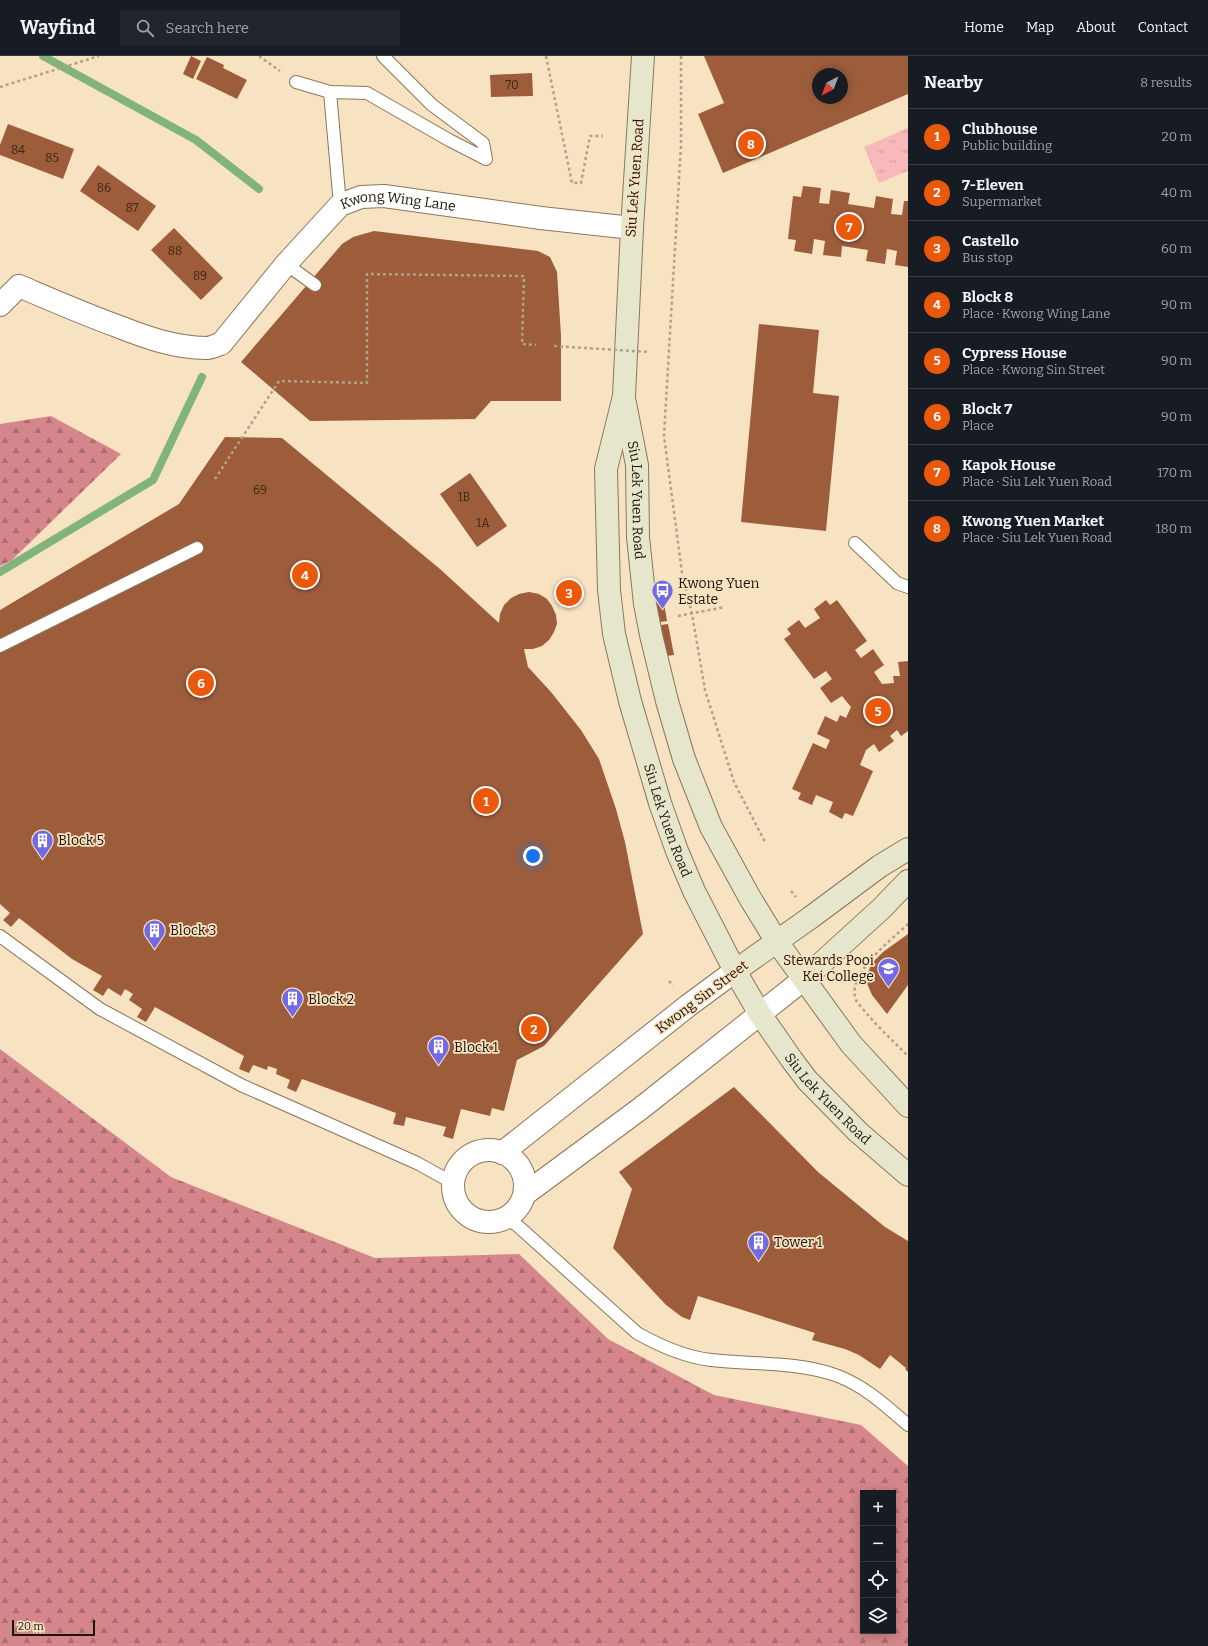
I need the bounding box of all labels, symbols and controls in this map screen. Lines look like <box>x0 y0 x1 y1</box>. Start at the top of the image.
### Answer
search box <box>120 10 400 46</box>
text: Wayfind <box>20 16 96 39</box>
icon: search <box>134 17 156 39</box>
text: Search here <box>166 19 249 37</box>
text: Home <box>964 19 1004 36</box>
text: Map <box>1026 19 1054 36</box>
text: About <box>1076 19 1116 36</box>
text: Contact <box>1138 19 1188 36</box>
north arrow <box>812 68 848 104</box>
text: Nearby <box>924 72 983 93</box>
text: 8 results <box>1140 75 1192 90</box>
house number: 70 <box>505 78 519 92</box>
street label: Siu Lek Yuen Road <box>622 118 648 238</box>
text: Clubhouse <box>962 120 1037 138</box>
pin: 8 <box>738 129 764 159</box>
text: 1 <box>934 129 940 144</box>
text: 20 m <box>1162 129 1192 144</box>
text: Public building <box>962 138 1052 153</box>
house number: 84 <box>11 143 25 157</box>
house number: 85 <box>45 151 59 165</box>
text: 7-Eleven <box>962 176 1024 194</box>
house number: 86 <box>97 181 111 195</box>
text: 2 <box>933 185 941 200</box>
text: 40 m <box>1161 185 1192 200</box>
street label: Kwong Wing Lane <box>338 187 457 214</box>
text: Supermarket <box>962 194 1042 209</box>
house number: 87 <box>125 201 139 215</box>
pin: 7 <box>836 212 862 242</box>
text: Castello <box>962 232 1019 250</box>
text: 3 <box>933 241 941 256</box>
text: 60 m <box>1161 241 1192 256</box>
house number: 88 <box>168 244 182 258</box>
text: Bus stop <box>962 250 1013 265</box>
house number: 89 <box>193 269 207 283</box>
text: Block 8 <box>962 288 1013 306</box>
text: 4 <box>933 297 941 312</box>
text: 90 m <box>1161 297 1192 312</box>
text: Place · Kwong Wing Lane <box>962 306 1110 321</box>
text: Cypress House <box>962 344 1067 362</box>
text: 5 <box>933 353 941 368</box>
text: 90 m <box>1161 353 1192 368</box>
text: Place · Kwong Sin Street <box>962 362 1105 377</box>
text: Block 7 <box>962 400 1012 418</box>
text: 6 <box>933 409 941 424</box>
text: 90 m <box>1161 409 1192 424</box>
text: Place <box>962 418 994 433</box>
street label: Siu Lek Yuen Road <box>624 439 649 560</box>
text: Kapok House <box>962 456 1056 474</box>
text: 7 <box>934 465 941 480</box>
text: 170 m <box>1157 465 1192 480</box>
text: Place · Siu Lek Yuen Road <box>962 474 1112 489</box>
house number: 69 <box>253 483 267 497</box>
house number: 1B <box>458 490 470 504</box>
text: Kwong Yuen Market <box>962 512 1104 530</box>
house number: 1A <box>476 516 490 530</box>
text: 8 <box>933 521 941 536</box>
text: 180 m <box>1156 521 1192 536</box>
text: Place · Siu Lek Yuen Road <box>962 530 1112 545</box>
pin: 4 <box>292 560 318 590</box>
place label: Kwong Yuen Estate <box>678 575 760 608</box>
pin: 3 <box>556 578 582 608</box>
bus stop icon: Kwong Yuen Estate <box>650 578 676 611</box>
pin: 6 <box>188 668 214 698</box>
pin: 5 <box>865 696 891 726</box>
street label: Siu Lek Yuen Road <box>640 762 696 879</box>
pin: 1 <box>473 786 499 816</box>
building icon: Block 5 <box>30 827 56 860</box>
place label: Block 5 <box>58 832 104 849</box>
your location <box>523 846 543 866</box>
building icon: Block 3 <box>141 917 167 950</box>
place label: Block 3 <box>170 922 217 939</box>
place label: Stewards Pooi Kei College <box>783 952 874 985</box>
school or university icon: Stewards Pooi Kei College <box>876 955 902 988</box>
street label: Kwong Sin Street <box>652 957 752 1037</box>
building icon: Block 2 <box>279 986 305 1019</box>
place label: Block 2 <box>308 991 354 1008</box>
pin: 2 <box>521 1014 547 1044</box>
building icon: Block 1 <box>426 1034 452 1067</box>
place label: Block 1 <box>454 1039 499 1056</box>
street label: Siu Lek Yuen Road <box>781 1050 874 1148</box>
building icon: Tower 1 <box>745 1229 771 1262</box>
place label: Tower 1 <box>774 1234 823 1251</box>
map controls <box>860 1490 896 1634</box>
button: + <box>860 1490 896 1526</box>
button: − <box>860 1526 896 1562</box>
button: locate <box>860 1562 896 1598</box>
button: layers <box>860 1598 896 1634</box>
scale bar <box>12 1618 95 1637</box>
text: 20 m <box>18 1620 44 1633</box>

